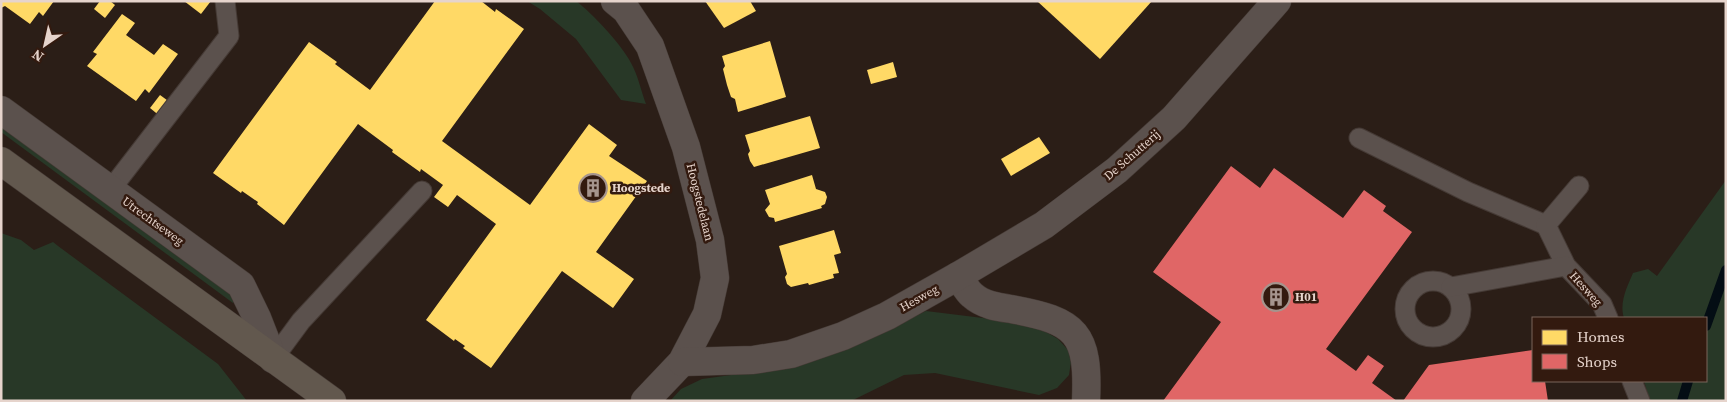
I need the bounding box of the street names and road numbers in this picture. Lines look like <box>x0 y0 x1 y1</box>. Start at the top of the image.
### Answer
street label: De Schutterij <box>1101 126 1163 184</box>
street label: Hoogstedelaan <box>683 161 717 243</box>
street label: Utrechtseweg <box>119 193 187 249</box>
street label: Hesweg <box>1566 268 1606 310</box>
street label: Hesweg <box>897 281 941 315</box>

